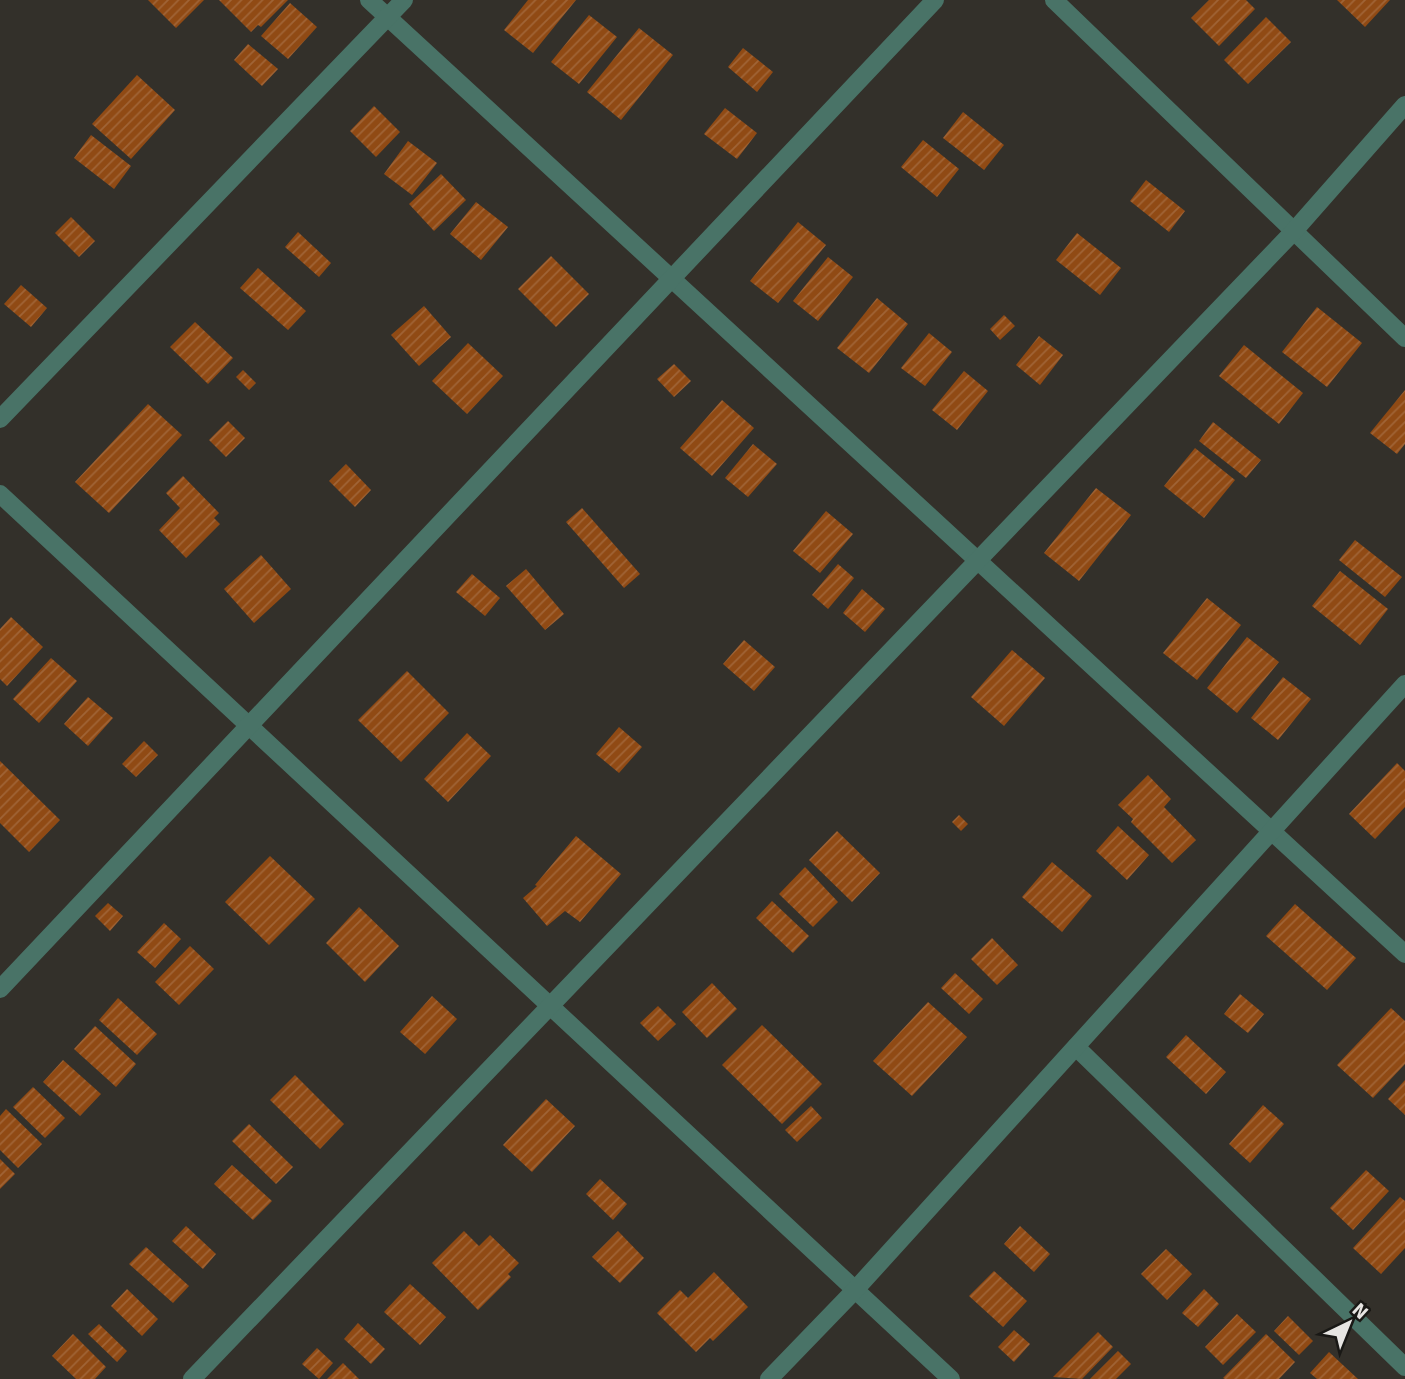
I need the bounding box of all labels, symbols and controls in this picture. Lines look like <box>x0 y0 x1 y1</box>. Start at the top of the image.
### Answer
north arrow <box>1314 1288 1384 1358</box>
text: N <box>1347 1298 1373 1325</box>

